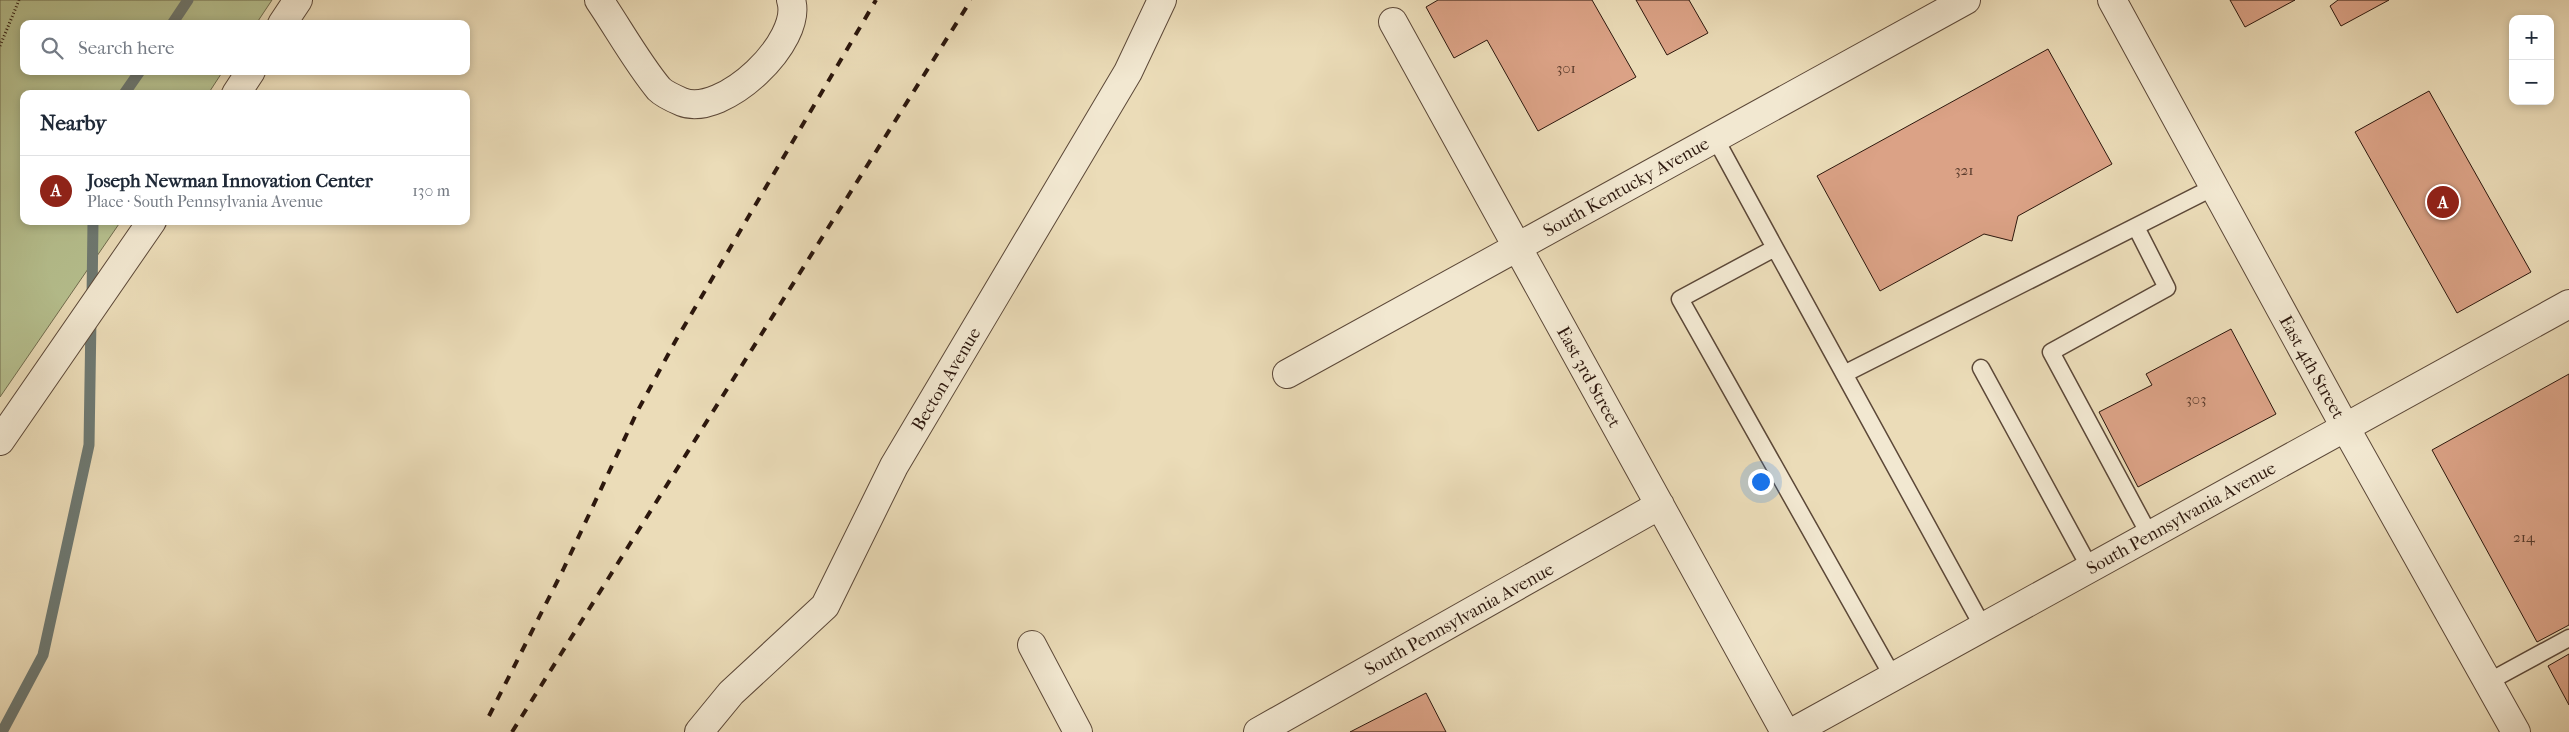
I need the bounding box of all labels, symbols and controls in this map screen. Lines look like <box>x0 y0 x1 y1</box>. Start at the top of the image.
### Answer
map controls <box>2509 15 2554 105</box>
button: + <box>2509 15 2554 60</box>
search box <box>20 20 470 75</box>
icon: search <box>38 34 66 62</box>
text: Search here <box>78 37 174 59</box>
house number: 301 <box>1556 59 1576 77</box>
button: − <box>2509 60 2554 105</box>
text: Nearby <box>40 111 106 135</box>
street label: South Kentucky Avenue <box>1540 133 1713 242</box>
house number: 321 <box>1954 161 1974 179</box>
text: Joseph Newman Innovation Center <box>87 170 373 192</box>
text: A <box>51 181 61 200</box>
text: 130 m <box>412 181 450 200</box>
pin: A <box>2427 183 2459 221</box>
text: Place · South Pennsylvania Avenue <box>87 192 323 211</box>
street label: East 4th Street <box>2275 312 2349 423</box>
street label: East 3rd Street <box>1552 323 1625 432</box>
street label: Becton Avenue <box>907 324 985 435</box>
house number: 303 <box>2186 390 2206 408</box>
street label: South Pennsylvania Avenue <box>2083 458 2280 579</box>
your location <box>1748 469 1774 495</box>
house number: 214 <box>2513 528 2536 546</box>
street label: South Pennsylvania Avenue <box>1361 559 1558 680</box>

